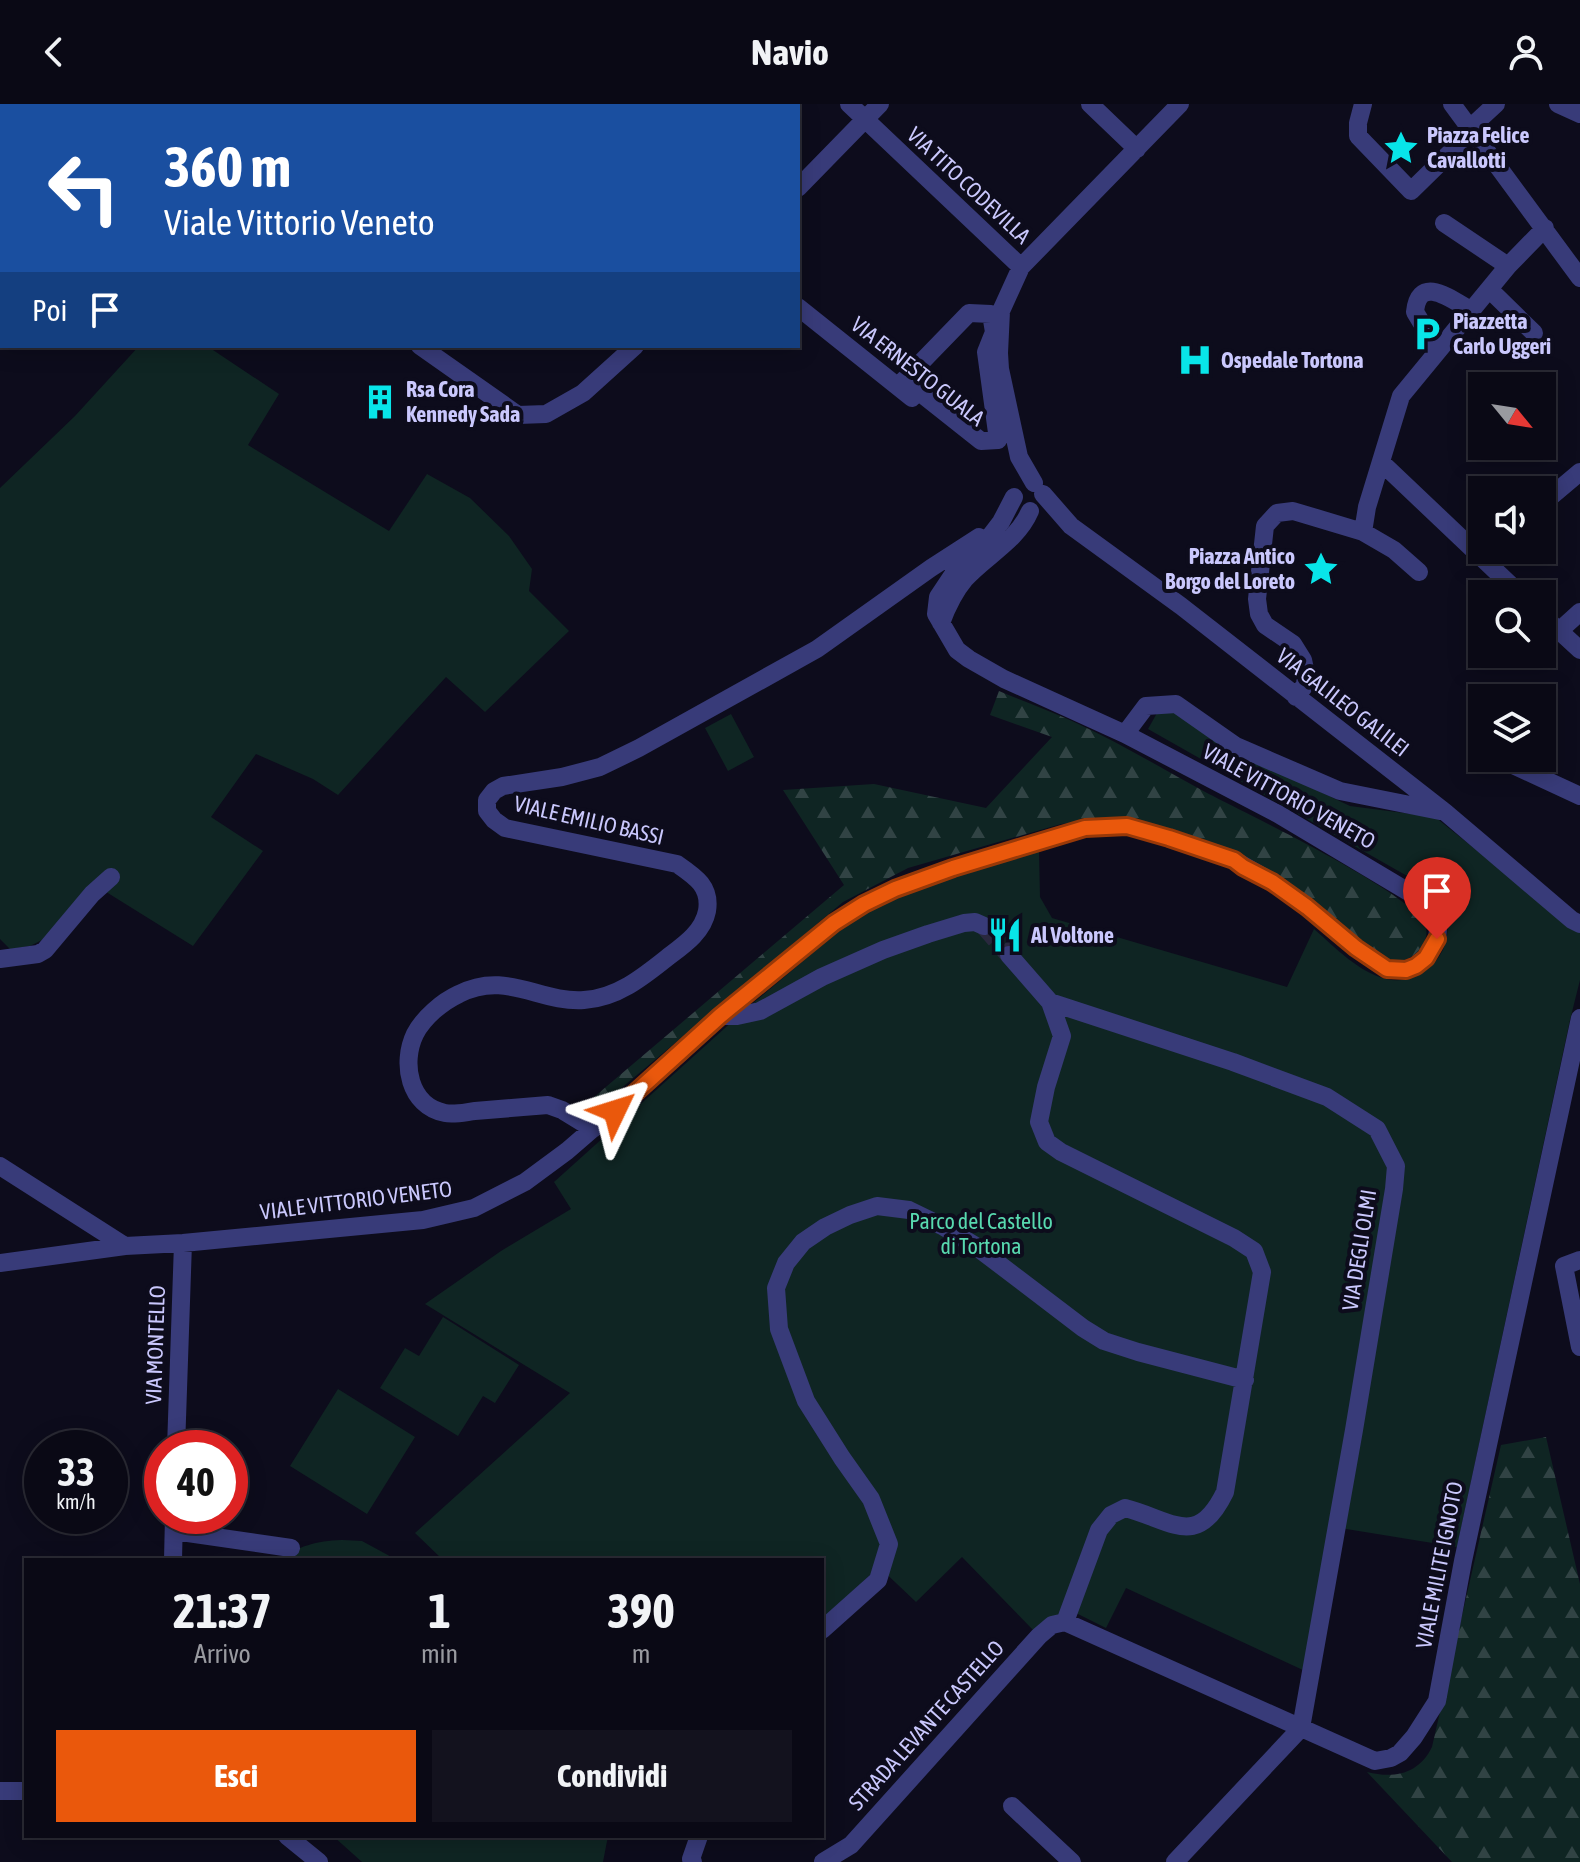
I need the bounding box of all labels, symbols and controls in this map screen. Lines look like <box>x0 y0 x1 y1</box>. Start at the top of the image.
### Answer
icon: back <box>32 30 76 74</box>
icon: person <box>1504 30 1548 74</box>
text: Navio <box>751 31 829 73</box>
street label: VIA TITO CODEVILLA <box>902 121 1036 249</box>
place label: Piazza Felice Cavallotti <box>1427 122 1529 173</box>
place icon: Piazza Felice Cavallotti <box>1382 129 1420 167</box>
text: 360 m <box>164 135 291 199</box>
icon: left <box>32 136 136 240</box>
text: Viale Vittorio Veneto <box>164 201 435 243</box>
icon: arrive <box>83 288 127 332</box>
text: Poi <box>32 293 67 327</box>
place label: Piazzetta Carlo Uggeri <box>1453 308 1551 359</box>
street label: VIA ERNESTO GUALA <box>846 311 990 431</box>
parking icon: Piazzetta Carlo Uggeri <box>1408 315 1446 353</box>
hospital icon: Ospedale Tortona <box>1176 341 1214 379</box>
place label: Ospedale Tortona <box>1221 347 1364 373</box>
north arrow <box>1468 372 1556 460</box>
map controls <box>1468 372 1556 772</box>
place label: Rsa Cora Kennedy Sada <box>406 376 520 427</box>
building icon: Rsa Cora Kennedy Sada <box>361 383 399 421</box>
button: sound <box>1468 476 1556 564</box>
place label: Piazza Antico Borgo del Loreto <box>1165 543 1295 594</box>
place icon: Piazza Antico Borgo del Loreto <box>1302 550 1340 588</box>
button: search <box>1468 580 1556 668</box>
street label: VIA GALILEO GALILEI <box>1272 642 1414 762</box>
button: layers <box>1468 684 1556 772</box>
street label: VIALE VITTORIO VENETO <box>1198 738 1380 854</box>
street label: VIALE EMILIO BASSI <box>511 790 667 850</box>
pin <box>1403 857 1471 939</box>
icon: arrive <box>1415 869 1459 913</box>
restaurant icon: Al Voltone <box>986 916 1024 954</box>
place label: Al Voltone <box>1030 922 1114 948</box>
position arrow <box>573 1069 657 1153</box>
street label: VIALE VITTORIO VENETO <box>259 1175 453 1225</box>
street label: VIA DEGLI OLMI <box>1337 1188 1381 1312</box>
park label: Parco del Castello di Tortona <box>909 1208 1053 1259</box>
street label: VIA MONTELLO <box>140 1285 170 1405</box>
speed limit sign: 40 <box>144 1430 248 1534</box>
text: 33 <box>57 1449 95 1494</box>
street label: VIALE MILITE IGNOTO <box>1410 1479 1468 1651</box>
text: km/h <box>56 1490 96 1513</box>
text: 21:37 <box>173 1583 272 1638</box>
text: 1 <box>428 1583 451 1638</box>
text: 390 <box>607 1583 675 1638</box>
street label: STRADA LEVANTE CASTELLO <box>843 1635 1009 1815</box>
text: Arrivo <box>194 1639 251 1669</box>
text: min <box>421 1639 458 1669</box>
text: m <box>632 1639 650 1669</box>
button: Esci <box>56 1730 416 1822</box>
button: Condividi <box>432 1730 792 1822</box>

